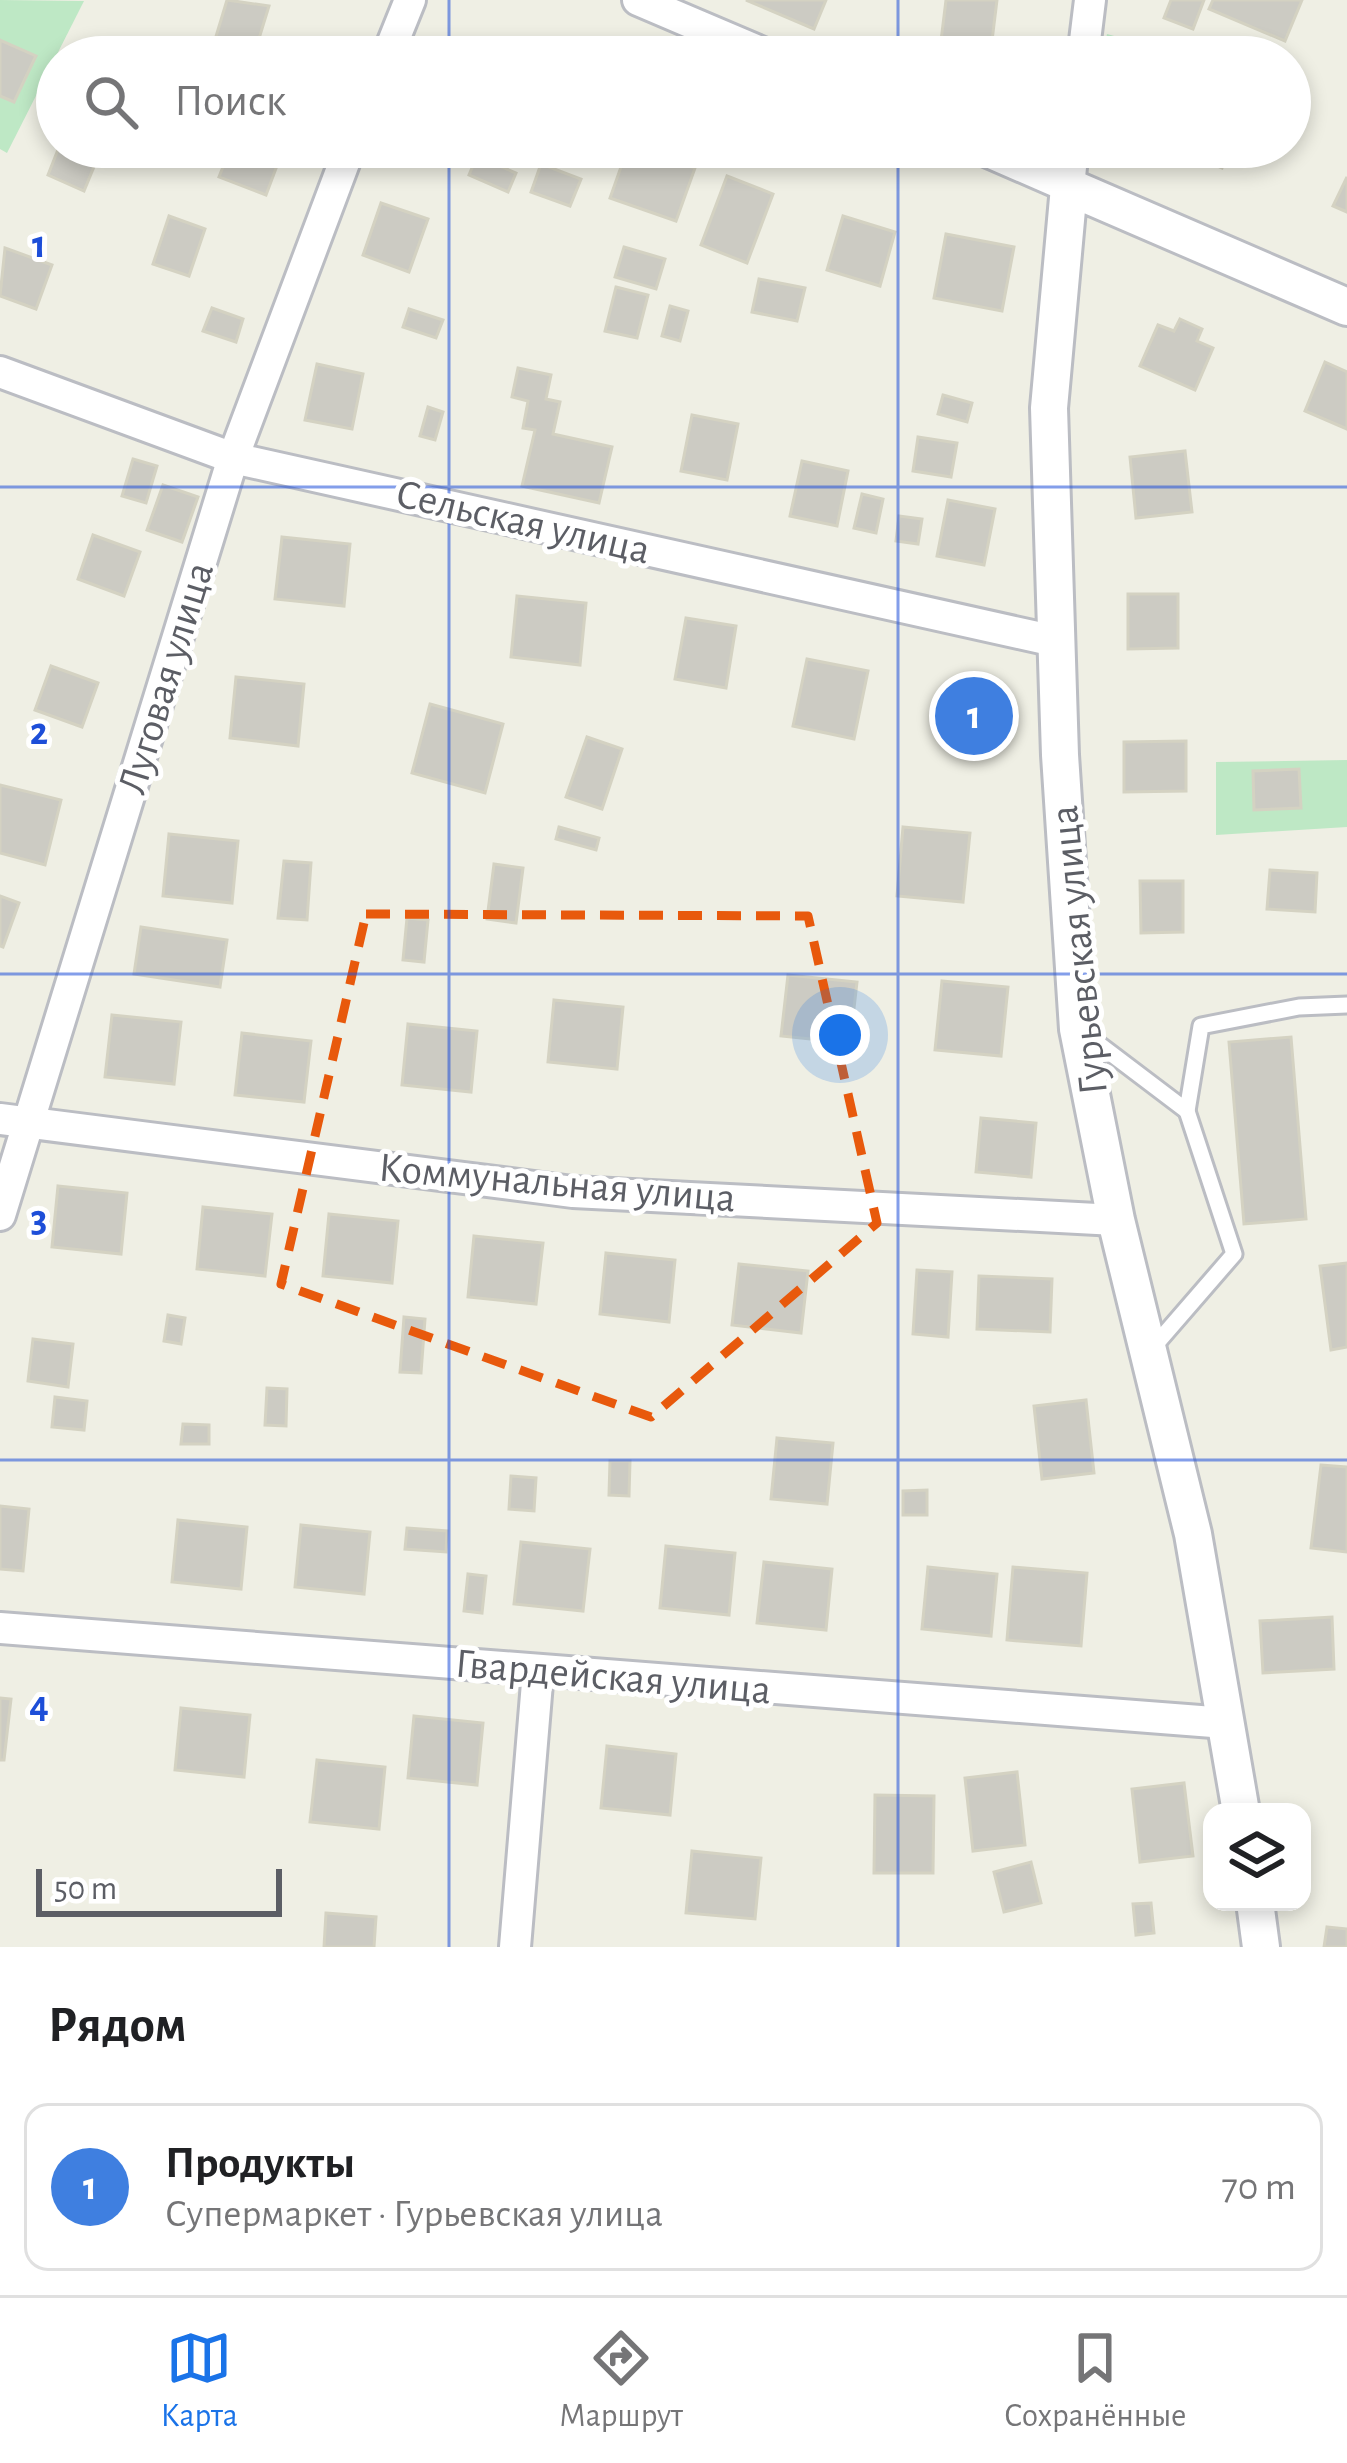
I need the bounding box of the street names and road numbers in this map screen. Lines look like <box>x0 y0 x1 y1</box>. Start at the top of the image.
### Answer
street label: Сельская улица <box>392 472 654 572</box>
street label: Луговая улица <box>111 557 221 799</box>
street label: Гурьевская улица <box>1043 803 1115 1097</box>
street label: Коммунальная улица <box>377 1146 737 1220</box>
street label: Гвардейская улица <box>453 1642 773 1712</box>

